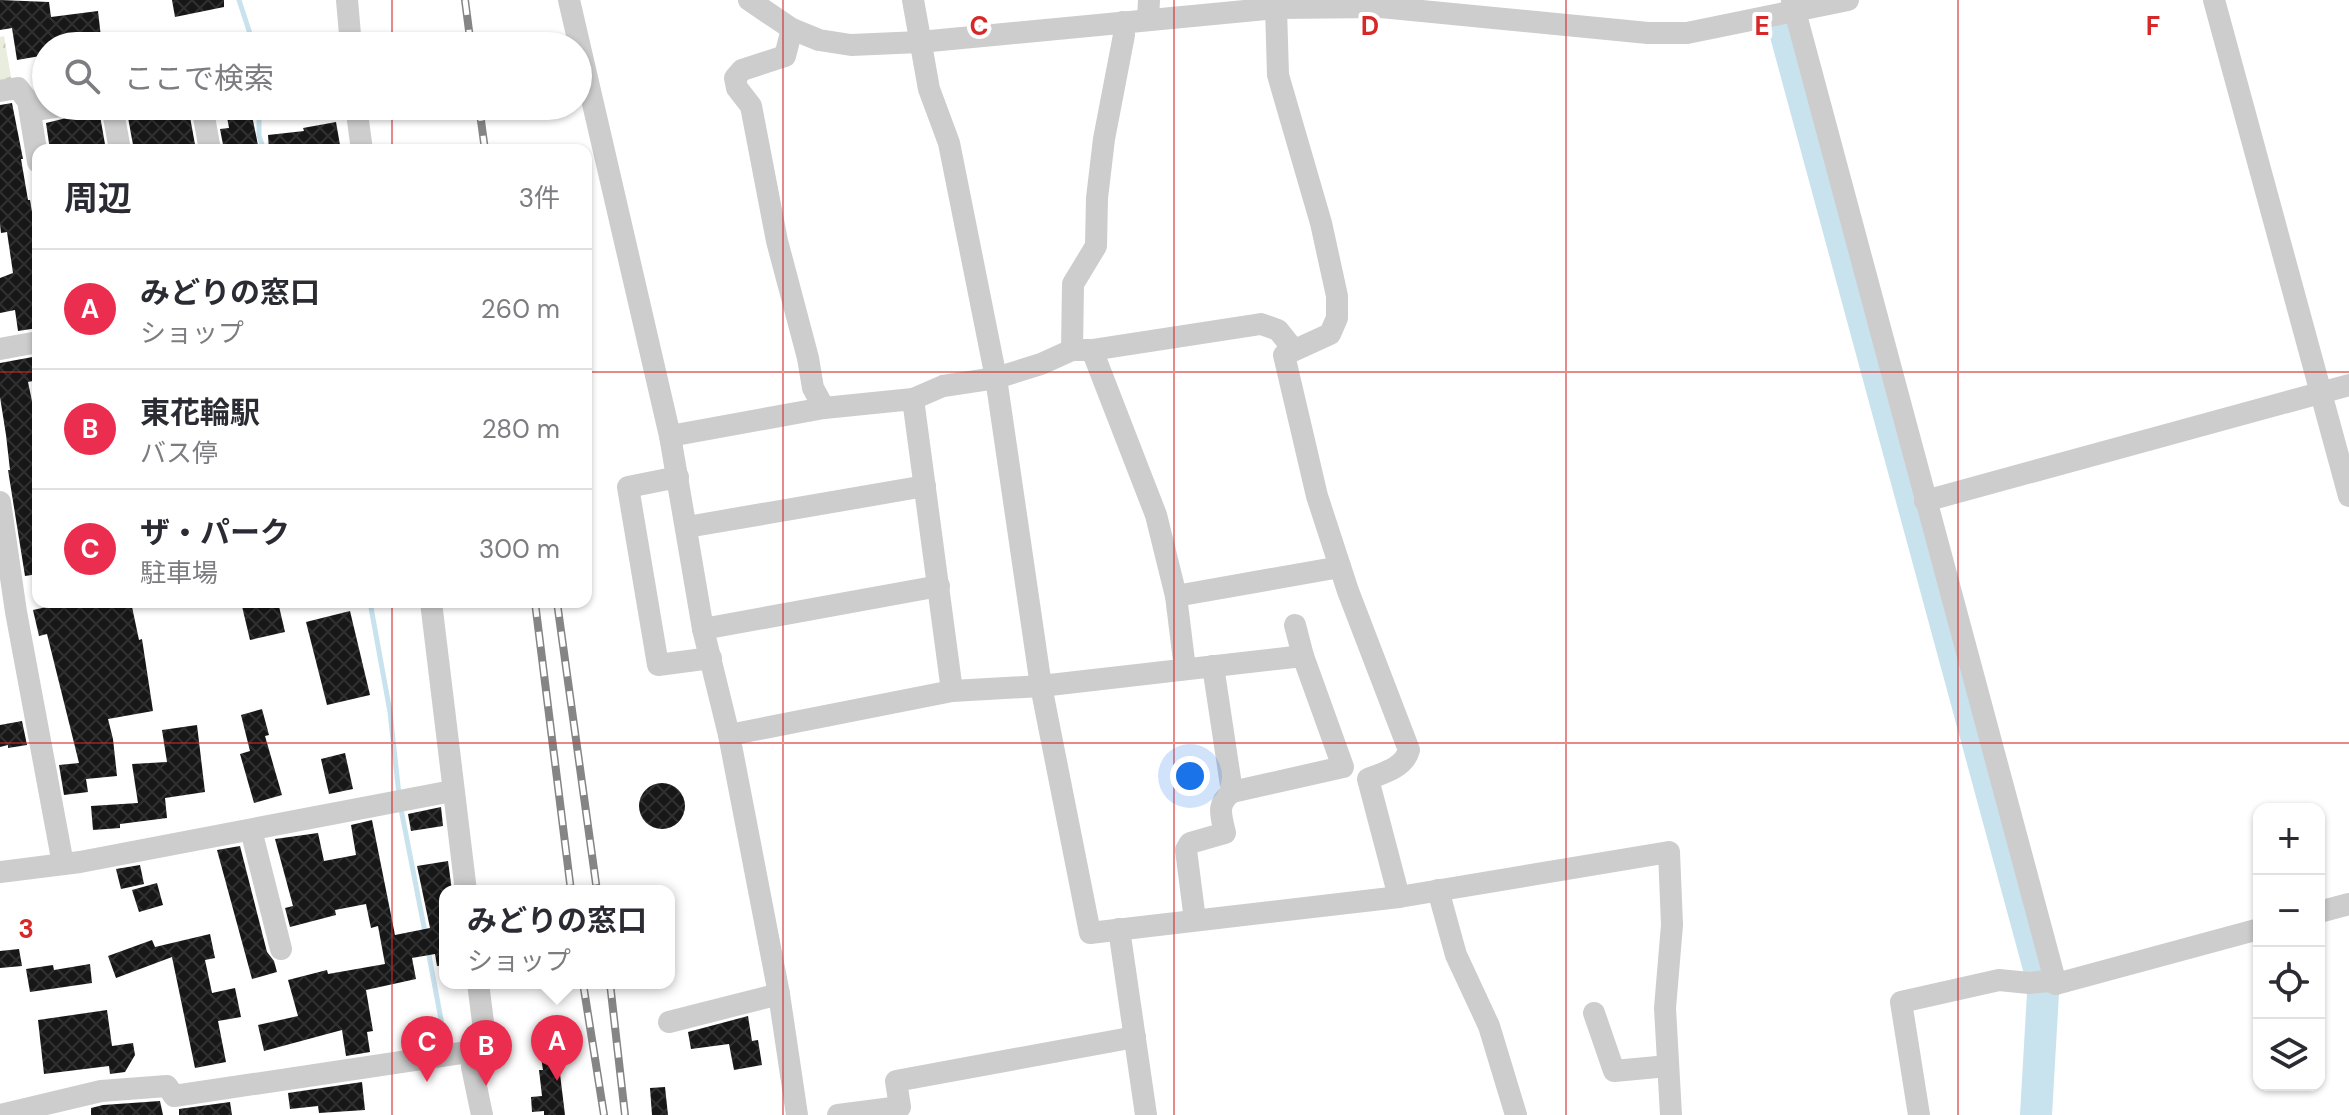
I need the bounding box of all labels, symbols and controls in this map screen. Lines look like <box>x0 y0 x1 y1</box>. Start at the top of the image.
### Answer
text: C <box>969 9 989 43</box>
text: D <box>1361 9 1379 43</box>
text: E <box>1754 9 1770 43</box>
text: F <box>2146 9 2160 43</box>
search box <box>32 32 592 120</box>
icon: search <box>60 54 104 98</box>
text: ここで検索 <box>124 59 274 98</box>
text: 周辺 <box>64 176 132 221</box>
text: 3件 <box>519 181 560 215</box>
text: みどりの窓口 <box>140 273 320 312</box>
text: A <box>81 292 99 326</box>
text: 260 m <box>481 292 560 326</box>
text: ショップ <box>140 316 244 350</box>
text: 東花輪駅 <box>140 393 260 432</box>
text: B <box>82 412 98 446</box>
text: 280 m <box>482 412 560 446</box>
text: バス停 <box>140 436 218 470</box>
text: ザ・パーク <box>140 513 290 552</box>
text: C <box>80 532 100 566</box>
text: 300 m <box>479 532 560 566</box>
text: 駐車場 <box>140 556 218 590</box>
your location <box>1170 756 1210 796</box>
map controls <box>2253 803 2325 1091</box>
button: + <box>2253 803 2325 875</box>
button: − <box>2253 875 2325 947</box>
popup <box>439 885 675 989</box>
text: みどりの窓口 <box>467 901 647 940</box>
text: 3 <box>18 912 34 946</box>
text: ショップ <box>467 944 571 978</box>
button: locate <box>2253 947 2325 1019</box>
pin: A <box>531 1015 583 1081</box>
pin: C <box>401 1016 453 1082</box>
button: layers <box>2253 1019 2325 1091</box>
pin: B <box>460 1020 512 1086</box>

